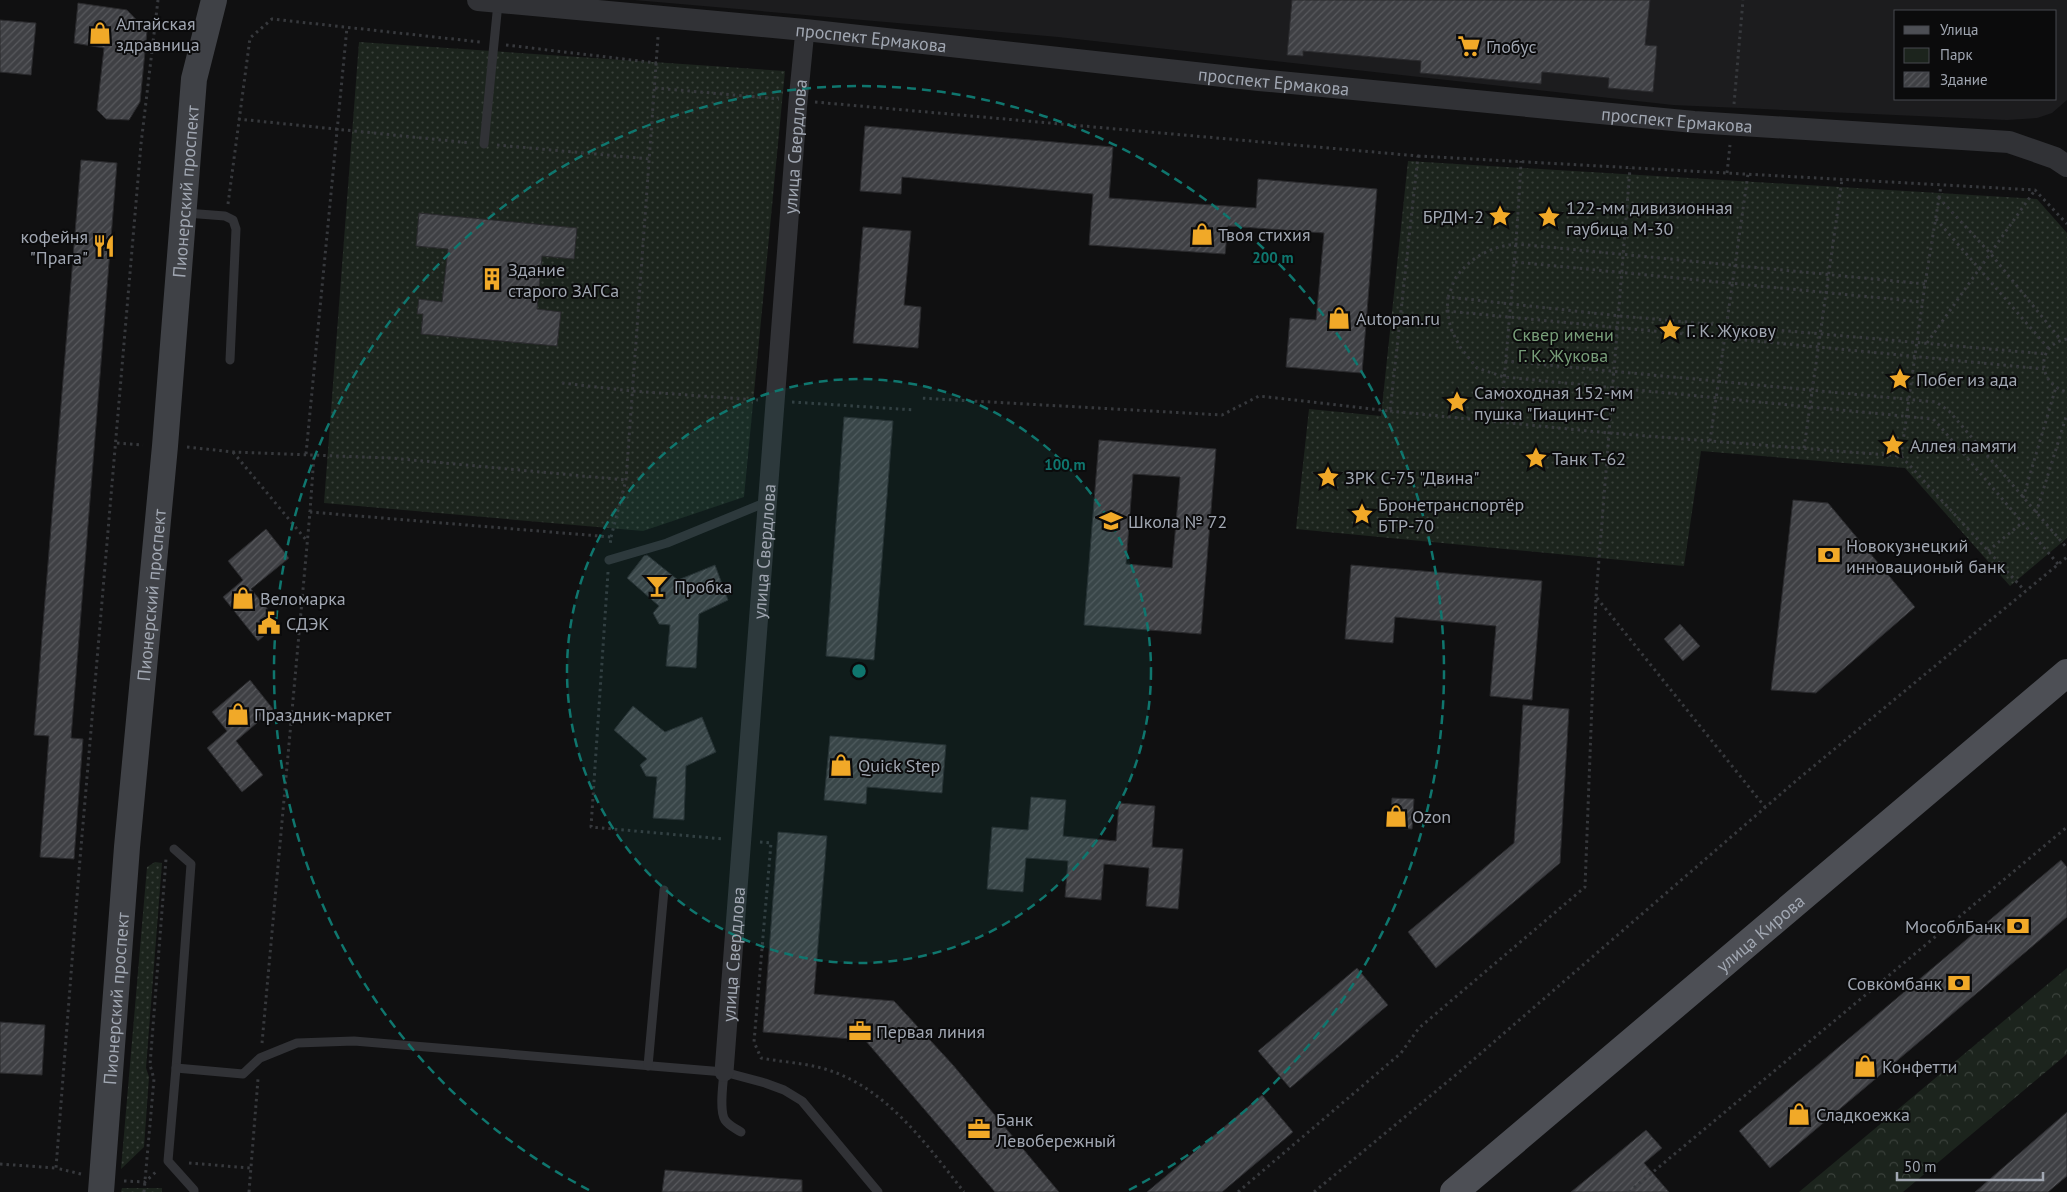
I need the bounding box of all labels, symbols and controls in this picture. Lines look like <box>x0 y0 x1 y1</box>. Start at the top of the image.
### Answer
legend <box>1894 10 2057 100</box>
place label: Алтайская здравница <box>116 12 200 56</box>
street label: проспект Ермакова <box>795 18 948 57</box>
shop icon: Алтайская здравница <box>87 20 113 46</box>
text: Улица <box>1940 20 1978 39</box>
supermarket icon: Глобус <box>1456 33 1482 59</box>
place label: Глобус <box>1486 35 1537 58</box>
text: Парк <box>1940 45 1973 64</box>
street label: проспект Ермакова <box>1197 62 1351 100</box>
text: Здание <box>1940 70 1988 89</box>
street label: улица Свердлова <box>778 78 812 215</box>
street label: проспект Ермакова <box>1600 102 1753 137</box>
street label: Пионерский проспект <box>167 104 203 279</box>
place label: 122-мм дивизионная гаубица М-30 <box>1566 196 1733 240</box>
place icon: БРДМ-2 <box>1487 203 1513 229</box>
place icon: 122-мм дивизионная гаубица М-30 <box>1536 204 1562 230</box>
place label: БРДМ-2 <box>1423 205 1484 228</box>
shop icon: Твоя стихия <box>1189 221 1215 247</box>
place label: Твоя стихия <box>1218 223 1310 246</box>
place label: кофейня "Прага" <box>20 225 88 269</box>
restaurant icon: кофейня "Прага" <box>91 233 117 259</box>
text: 200 m <box>1252 248 1294 267</box>
place label: Здание старого ЗАГСа <box>508 258 619 302</box>
building icon: Здание старого ЗАГСа <box>479 266 505 292</box>
shop icon: Autopan.ru <box>1326 305 1352 331</box>
place label: Autopan.ru <box>1356 307 1440 330</box>
place icon: Г. К. Жукову <box>1657 317 1683 343</box>
place label: Г. К. Жукову <box>1686 319 1776 342</box>
park label: Сквер имени Г. К. Жукова <box>1512 323 1614 367</box>
place icon: Побег из ада <box>1887 366 1913 392</box>
place label: Побег из ада <box>1916 368 2017 391</box>
place label: Самоходная 152-мм пушка "Гиацинт-С" <box>1474 381 1633 425</box>
place icon: Самоходная 152-мм пушка "Гиацинт-С" <box>1444 389 1470 415</box>
place icon: Аллея памяти <box>1880 432 1906 458</box>
place label: Аллея памяти <box>1910 434 2017 457</box>
place icon: Танк Т-62 <box>1523 445 1549 471</box>
place label: Танк Т-62 <box>1552 447 1626 470</box>
text: 100 m <box>1044 455 1086 474</box>
place icon: ЗРК С-75 "Двина" <box>1315 464 1341 490</box>
place label: ЗРК С-75 "Двина" <box>1345 466 1480 489</box>
street label: улица Свердлова <box>747 483 780 620</box>
place label: Бронетранспортёр БТР-70 <box>1378 493 1524 537</box>
place icon: Бронетранспортёр БТР-70 <box>1349 501 1375 527</box>
street label: Пионерский проспект <box>131 507 171 682</box>
school or university icon: Школа № 72 <box>1098 508 1124 534</box>
place label: Школа № 72 <box>1128 510 1227 533</box>
place label: Новокузнецкий инновационый банк <box>1846 534 2006 578</box>
bank icon: Новокузнецкий инновационый банк <box>1816 542 1842 568</box>
bar icon: Пробка <box>644 573 670 599</box>
place label: Пробка <box>674 575 732 598</box>
shop icon: Веломарка <box>230 585 256 611</box>
place label: Веломарка <box>260 587 346 610</box>
public building icon: СДЭК <box>256 610 282 636</box>
place label: СДЭК <box>286 612 329 635</box>
centre of rings <box>850 662 868 680</box>
shop icon: Праздник-маркет <box>225 701 251 727</box>
place label: Праздник-маркет <box>254 703 392 726</box>
shop icon: Quick Step <box>828 752 854 778</box>
place label: Quick Step <box>858 754 940 777</box>
shop icon: Ozon <box>1383 803 1409 829</box>
place label: Ozon <box>1412 805 1451 828</box>
street label: улица Свердлова <box>716 886 750 1023</box>
street label: улица Кирова <box>1711 889 1809 977</box>
street label: Пионерский проспект <box>98 911 134 1086</box>
bank icon: МособлБанк <box>2005 913 2031 939</box>
place label: МособлБанк <box>1905 915 2002 938</box>
bank icon: Совкомбанк <box>1946 970 1972 996</box>
place label: Совкомбанк <box>1847 972 1942 995</box>
office icon: Первая линия <box>847 1018 873 1044</box>
place label: Первая линия <box>876 1020 985 1043</box>
shop icon: Конфетти <box>1852 1053 1878 1079</box>
place label: Конфетти <box>1882 1055 1957 1078</box>
shop icon: Сладкоежка <box>1786 1101 1812 1127</box>
place label: Сладкоежка <box>1816 1103 1910 1126</box>
place label: Банк Левобережный <box>995 1108 1116 1152</box>
office icon: Банк Левобережный <box>966 1116 992 1142</box>
scale bar <box>1897 1150 2043 1182</box>
text: 50 m <box>1904 1157 1937 1176</box>

